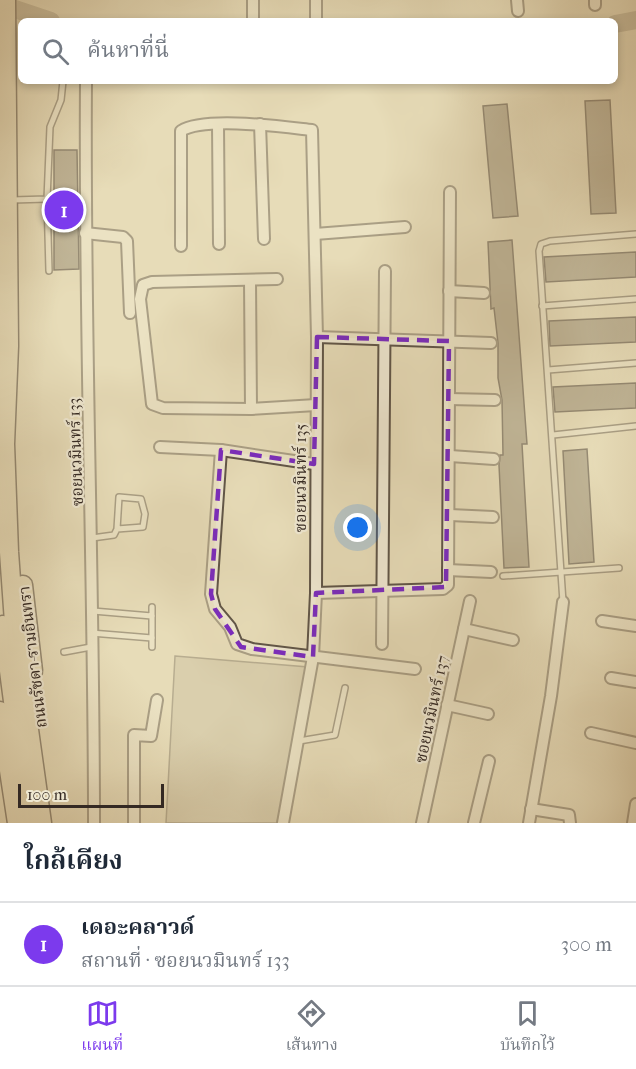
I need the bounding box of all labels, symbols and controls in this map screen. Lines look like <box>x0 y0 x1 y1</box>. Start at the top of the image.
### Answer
search box <box>18 18 618 84</box>
icon: search <box>39 35 72 68</box>
text: ค้นหาที่นี่ <box>87 37 169 63</box>
pin: 1 <box>44 188 84 232</box>
street label: ซอยนวมินทร์ 133 <box>64 397 87 506</box>
street label: ซอยนวมินทร์ 135 <box>291 424 310 532</box>
your location <box>343 513 372 542</box>
street label: ถนนรัชดา-รามอินทรา <box>14 585 51 729</box>
street label: ซอยนวมินทร์ 137 <box>411 653 452 765</box>
scale bar <box>18 781 164 808</box>
text: 100 m <box>27 785 67 804</box>
text: ใกล้เคียง <box>24 845 123 876</box>
text: เดอะคลาวด์ <box>81 914 195 940</box>
text: 1 <box>40 933 47 956</box>
text: 300 m <box>561 933 612 956</box>
text: สถานที่ · ซอยนวมินทร์ 133 <box>81 949 290 972</box>
tab: แผนที่ <box>81 997 123 1059</box>
tab: เส้นทาง <box>286 997 338 1059</box>
tab: บันทึกไว้ <box>500 997 555 1059</box>

